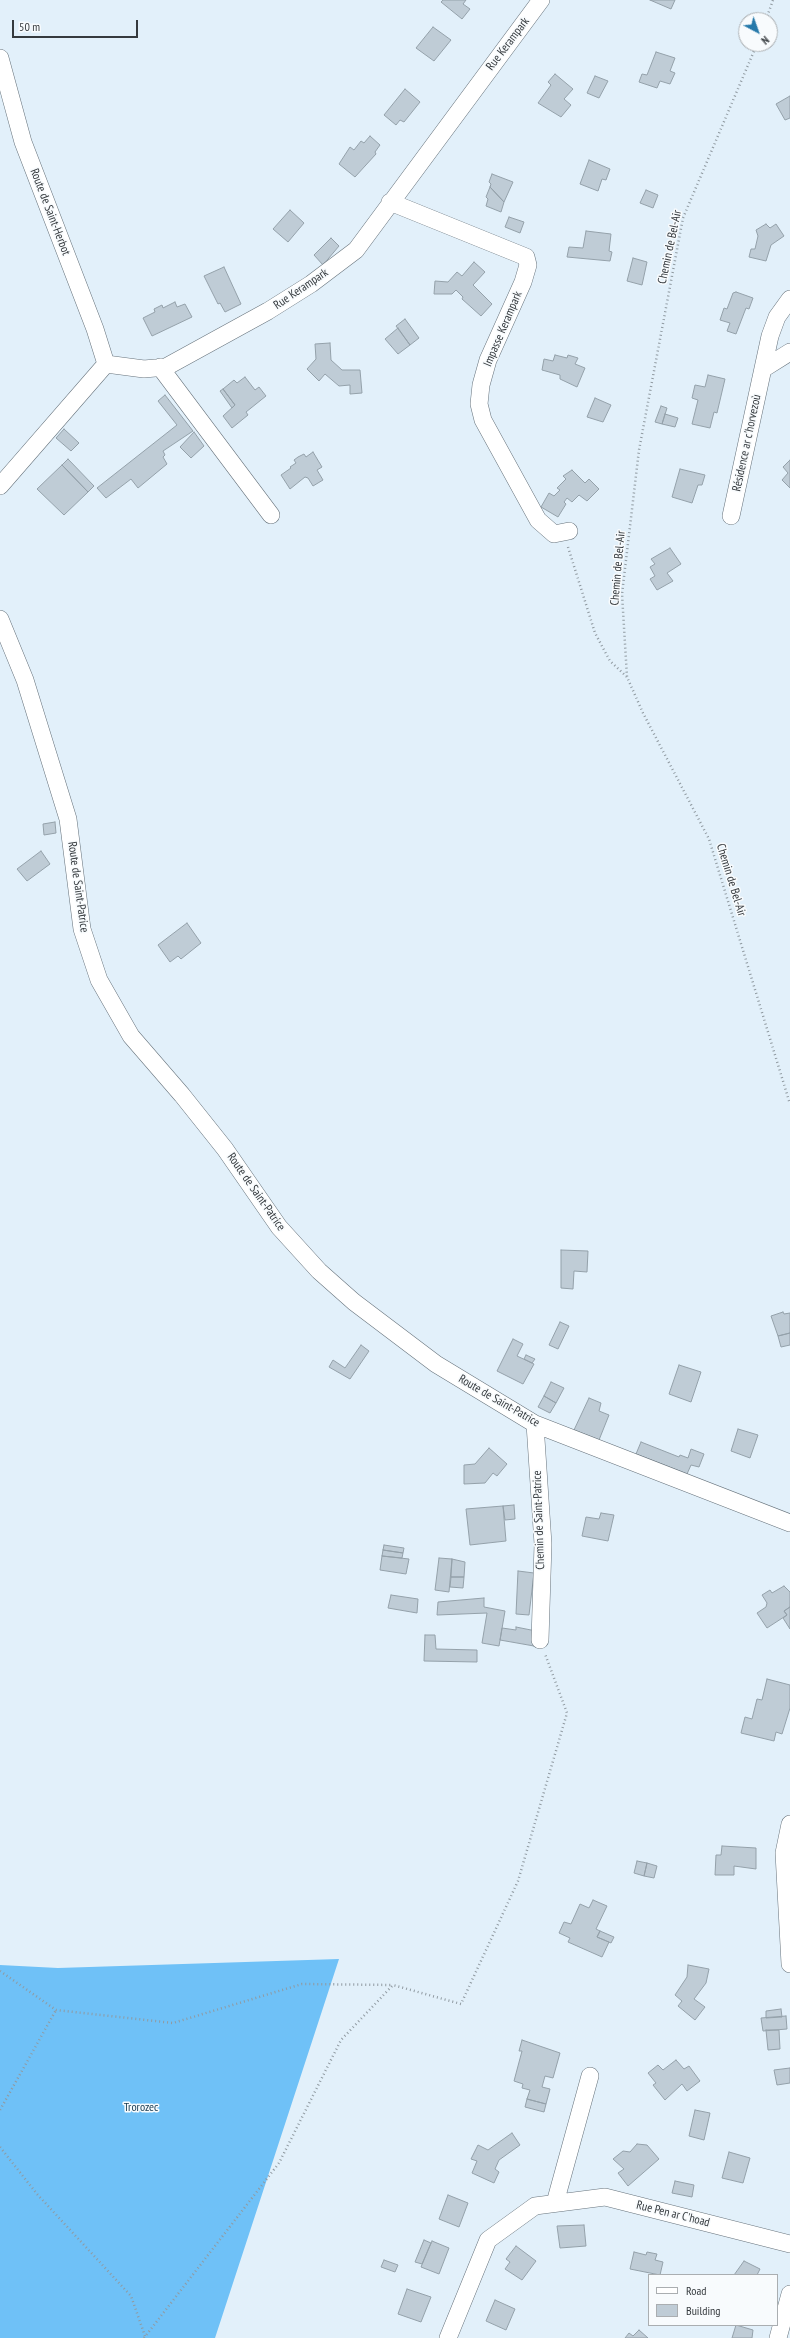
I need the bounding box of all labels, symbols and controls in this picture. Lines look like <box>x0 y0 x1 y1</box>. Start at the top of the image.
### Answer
scale bar <box>14 12 140 38</box>
north arrow <box>738 12 778 52</box>
street label: Rue Kerampark <box>483 15 533 73</box>
text: 50 m <box>19 19 40 34</box>
text: N <box>758 33 772 48</box>
street label: Route de Saint-Herbot <box>27 167 73 257</box>
street label: Chemin de Bel-Air <box>655 209 685 285</box>
street label: Rue Kerampark <box>271 265 331 313</box>
street label: Impasse Kerampark <box>481 289 525 369</box>
street label: Résidence ar c'horvezoù <box>730 393 764 493</box>
street label: Chemin de Bel-Air <box>608 530 628 606</box>
street label: Route de Saint-Patrice <box>65 841 91 933</box>
street label: Chemin de Bel-Air <box>713 842 749 918</box>
street label: Route de Saint-Patrice <box>224 1150 288 1234</box>
street label: Route de Saint-Patrice <box>456 1372 542 1430</box>
street label: Chemin de Saint-Patrice <box>530 1470 548 1570</box>
park label: Trorozec <box>124 2101 158 2115</box>
street label: Rue Pen ar C'hoad <box>635 2198 711 2230</box>
legend <box>648 2274 778 2326</box>
text: Road <box>686 2283 706 2298</box>
text: Building <box>686 2303 721 2318</box>

